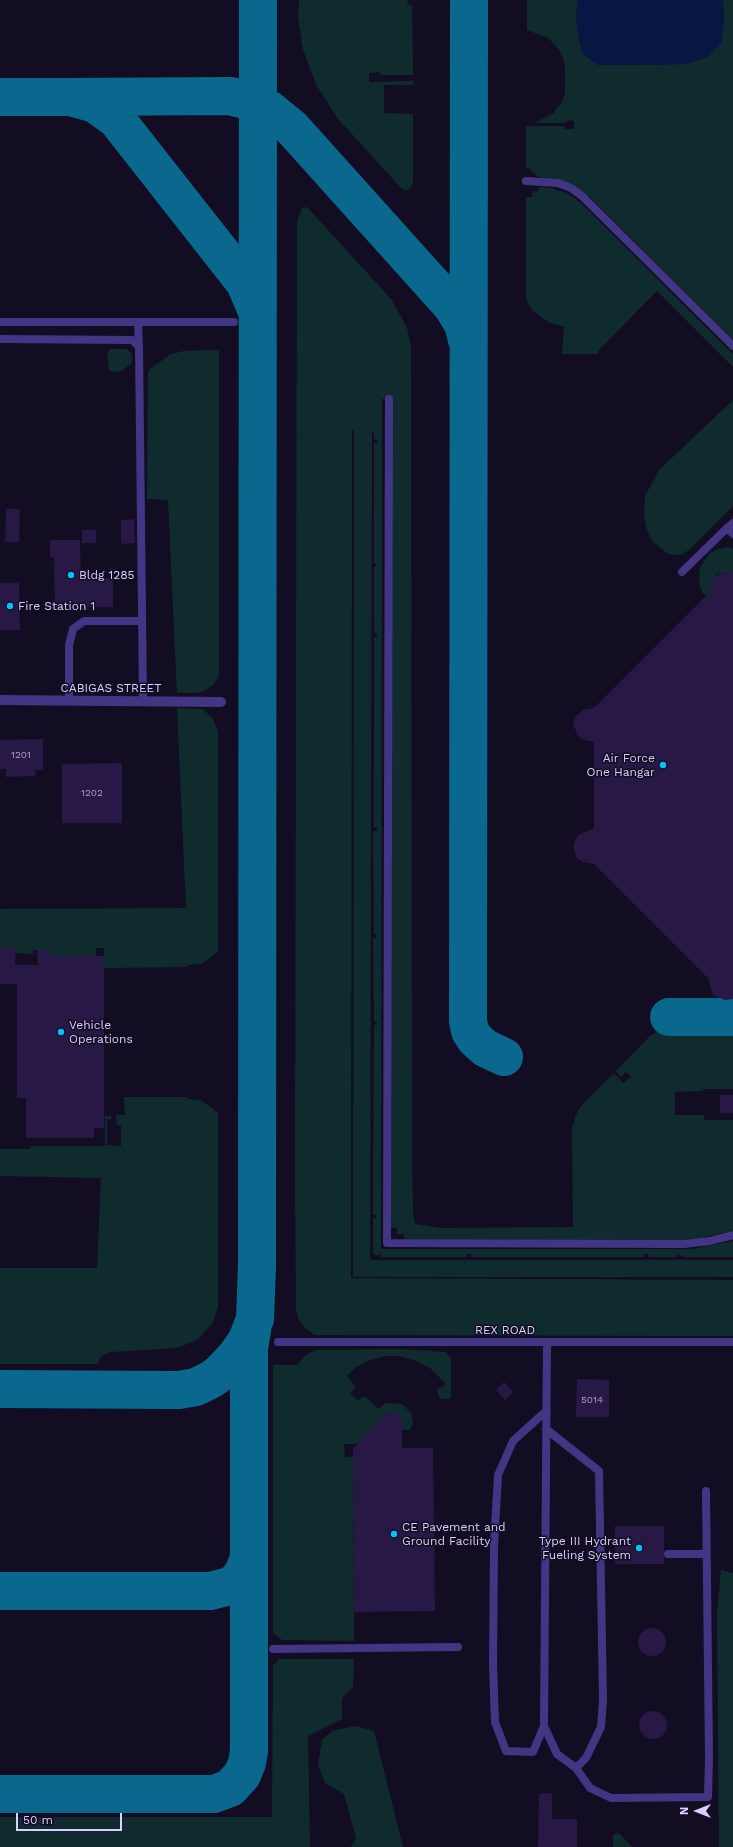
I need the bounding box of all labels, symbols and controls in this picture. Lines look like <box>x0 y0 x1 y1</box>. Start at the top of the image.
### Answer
place label: Bldg 1285 <box>79 568 135 582</box>
marker: Bldg 1285 <box>66 570 76 580</box>
place label: Fire Station 1 <box>18 599 95 613</box>
marker: Fire Station 1 <box>5 601 15 611</box>
street label: CABIGAS STREET <box>61 681 161 695</box>
house number: 1201 <box>11 749 31 761</box>
place label: Air Force One Hangar <box>587 751 655 779</box>
marker: Air Force One Hangar <box>658 760 668 770</box>
house number: 1202 <box>81 787 103 799</box>
place label: Vehicle Operations <box>69 1018 133 1046</box>
marker: Vehicle Operations <box>56 1027 66 1037</box>
street label: REX ROAD <box>475 1323 535 1337</box>
house number: 5014 <box>581 1394 603 1406</box>
place label: CE Pavement and Ground Facility <box>402 1520 506 1548</box>
marker: CE Pavement and Ground Facility <box>389 1529 399 1539</box>
place label: Type III Hydrant Fueling System <box>539 1534 631 1562</box>
marker: Type III Hydrant Fueling System <box>634 1543 644 1553</box>
north arrow <box>677 1791 717 1831</box>
scale bar <box>18 1805 124 1831</box>
text: N <box>678 1807 691 1815</box>
text: 50 m <box>23 1813 53 1827</box>

